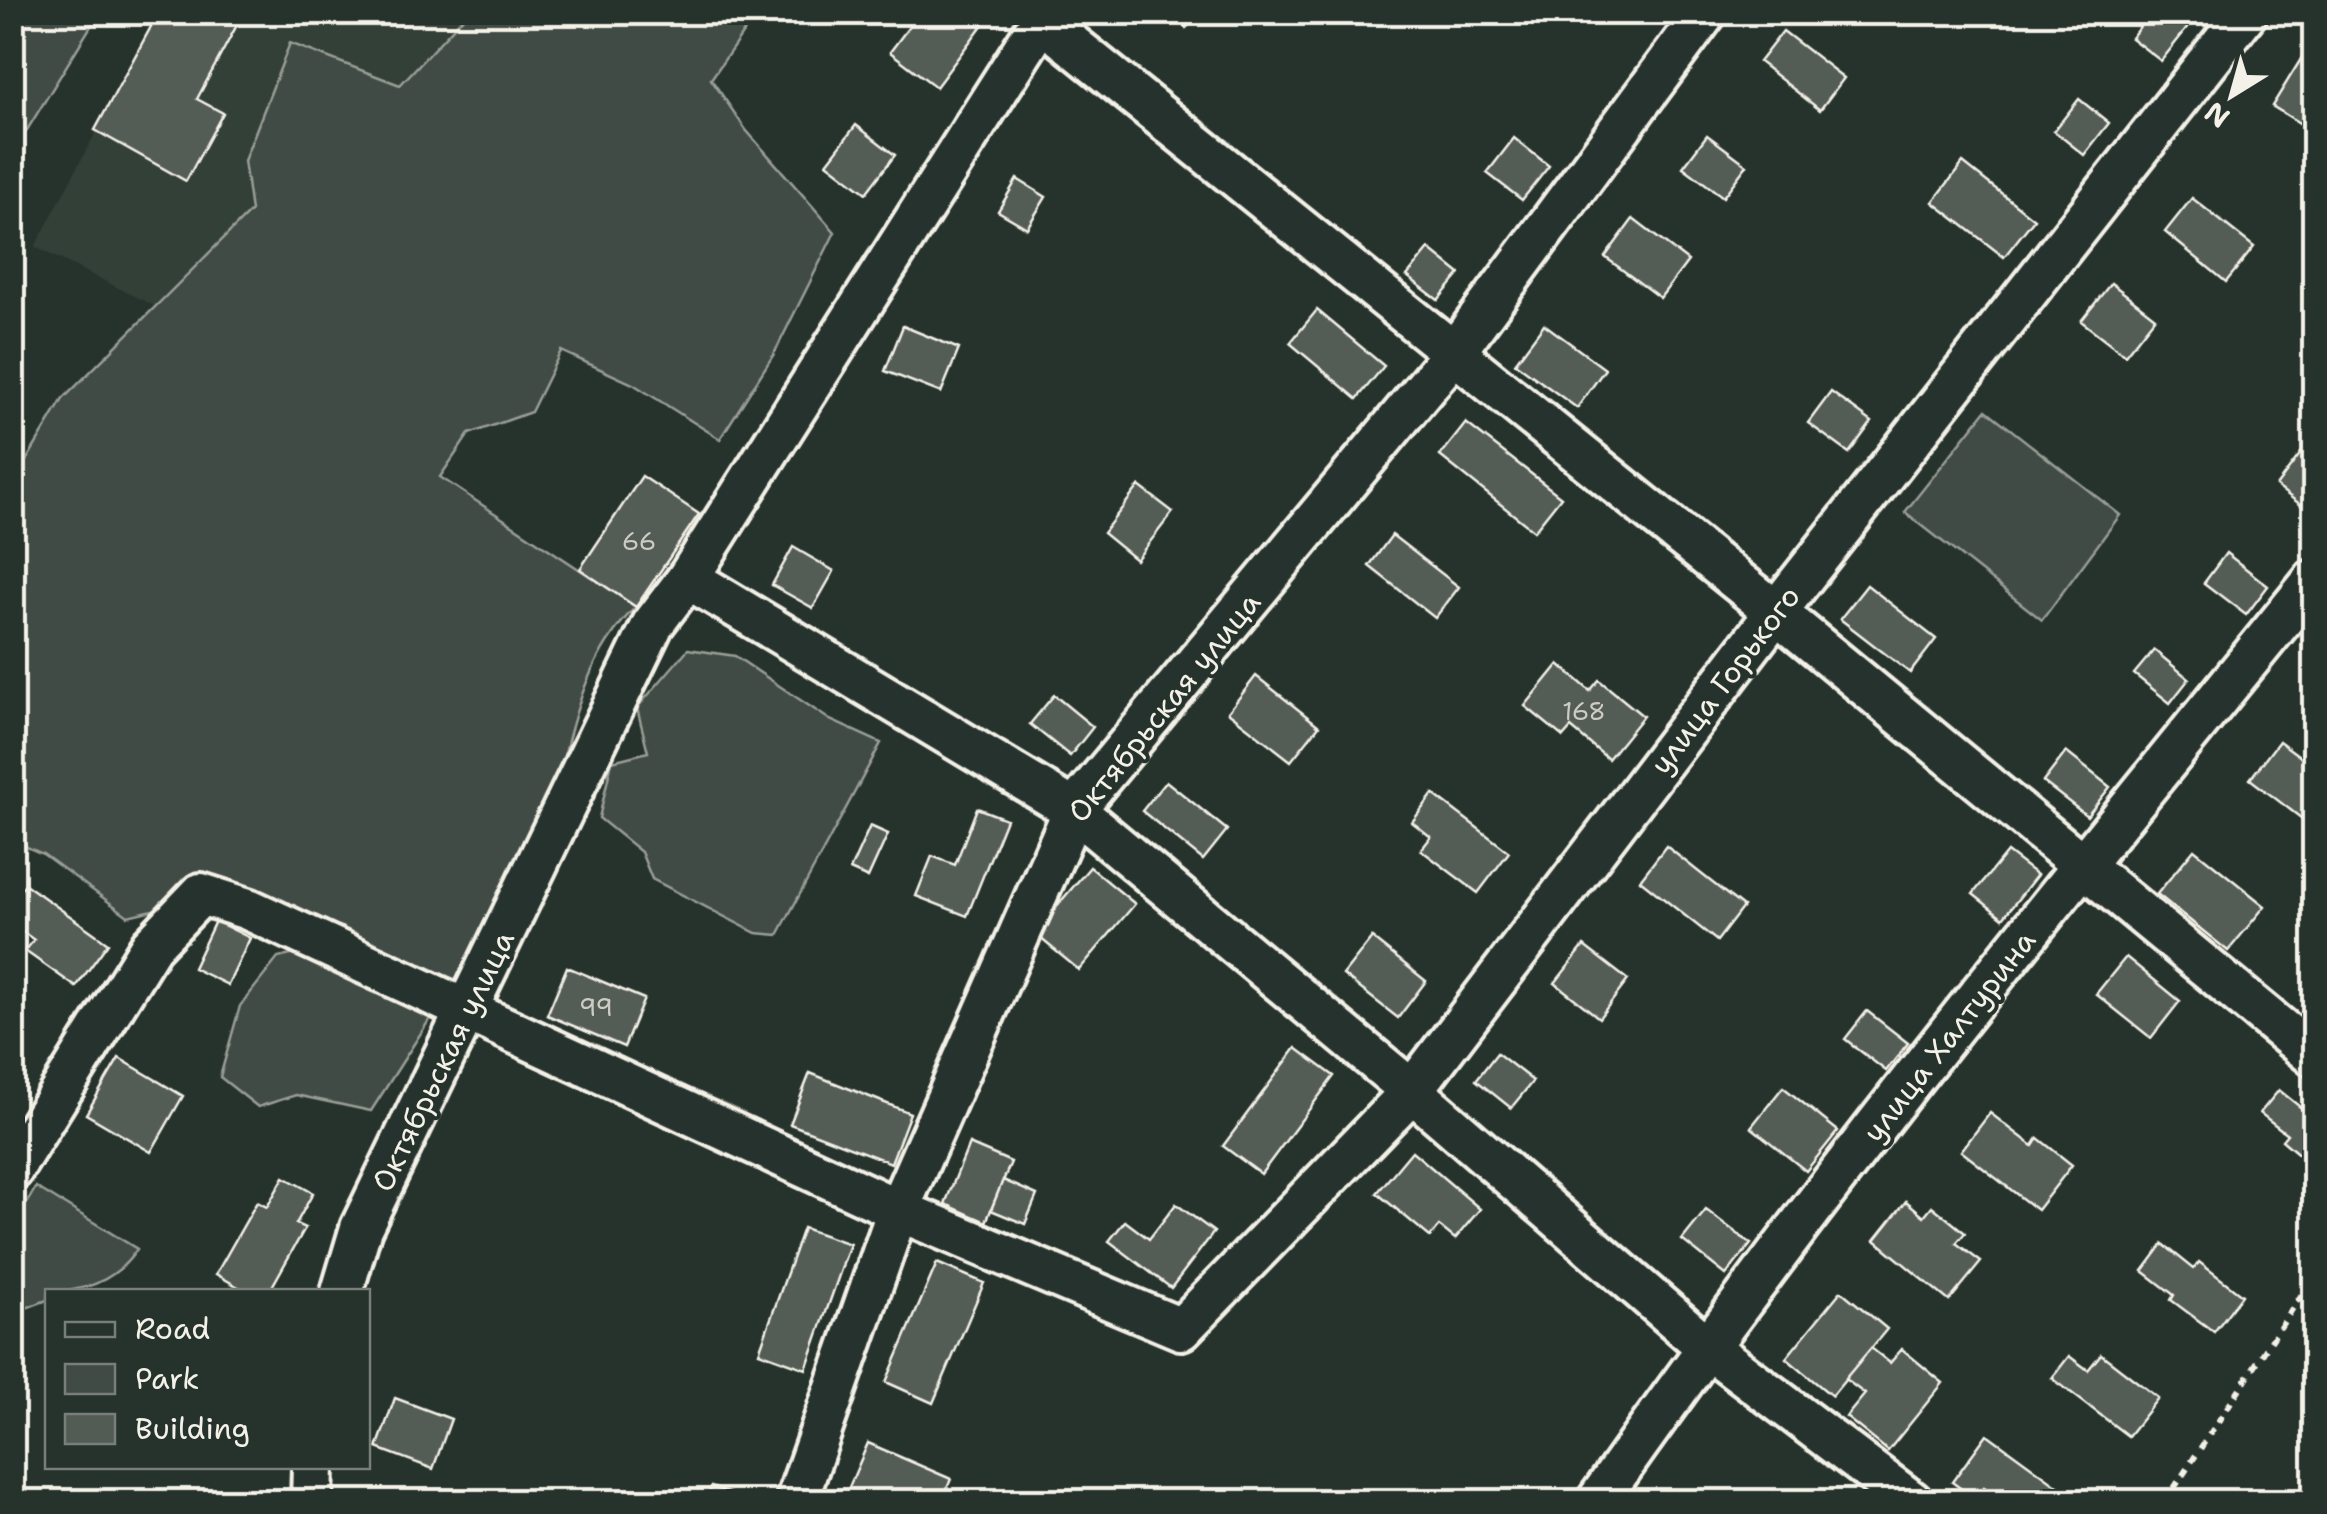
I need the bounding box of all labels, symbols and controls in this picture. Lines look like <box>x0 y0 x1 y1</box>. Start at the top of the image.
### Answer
north arrow <box>2182 45 2282 145</box>
text: N <box>2197 93 2237 137</box>
house number: 66 <box>622 524 656 558</box>
street label: улица Горького <box>1641 577 1809 783</box>
street label: Октябрьская улица <box>1058 583 1270 831</box>
house number: 168 <box>1562 694 1606 728</box>
street label: улица Халтурина <box>1853 921 2045 1151</box>
street label: Октябрьская улица <box>362 923 524 1198</box>
house number: 99 <box>579 990 613 1024</box>
legend <box>45 1289 370 1469</box>
text: Road <box>135 1308 210 1349</box>
text: Park <box>135 1358 199 1399</box>
text: Building <box>135 1408 250 1449</box>

